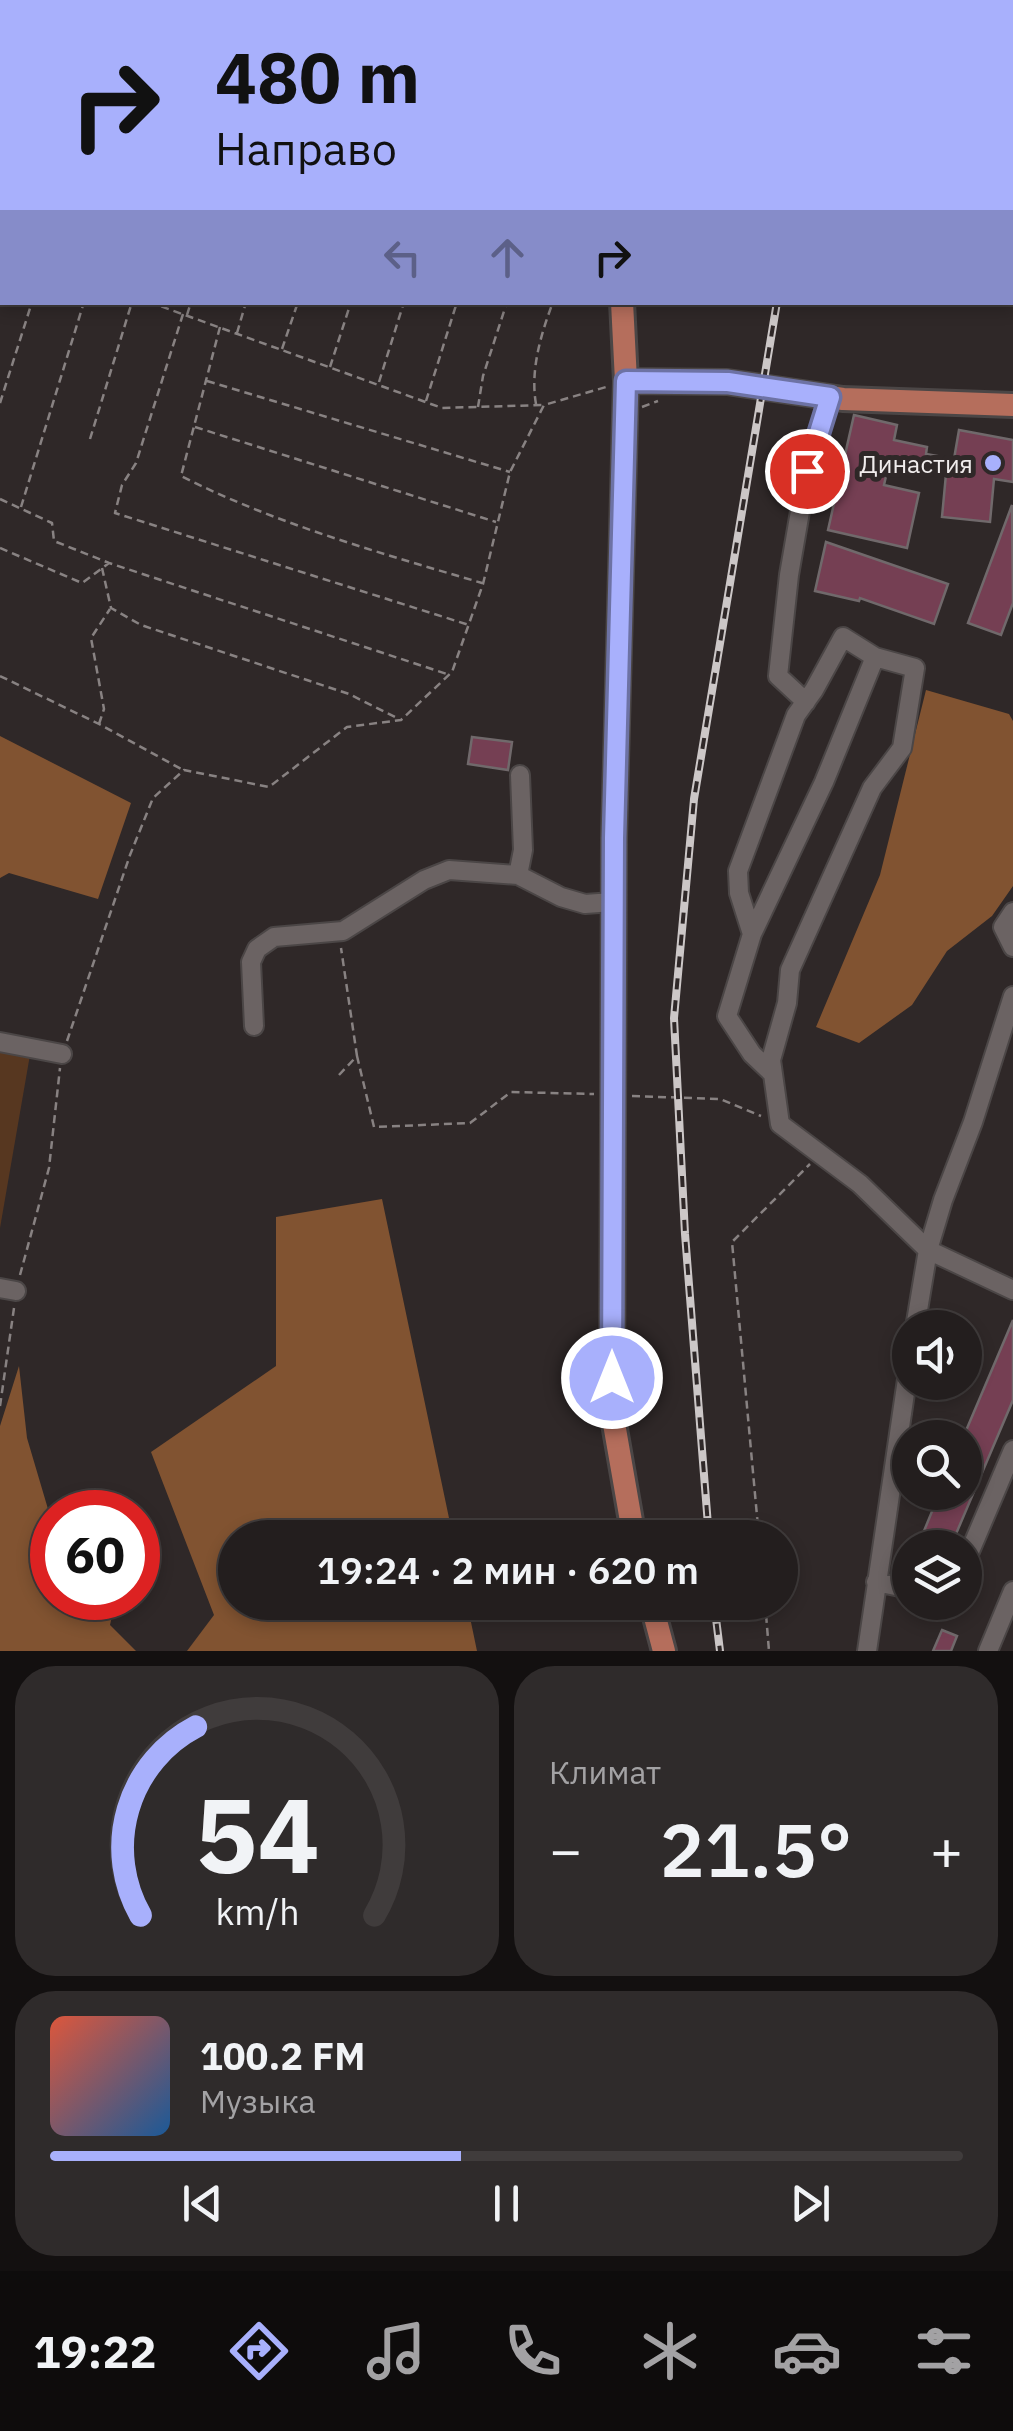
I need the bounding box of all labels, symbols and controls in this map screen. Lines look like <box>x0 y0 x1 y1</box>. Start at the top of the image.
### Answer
text: 480 m <box>215 31 420 122</box>
icon: right <box>50 40 180 170</box>
text: Направо <box>215 119 397 177</box>
icon: left <box>375 230 430 285</box>
icon: ahead <box>480 230 535 285</box>
icon: right <box>585 230 640 285</box>
pin <box>765 429 850 514</box>
icon: arrive <box>780 444 835 499</box>
place label: Династия <box>860 447 973 480</box>
marker: Династия <box>982 452 1004 474</box>
map controls <box>892 1310 982 1620</box>
button: sound <box>892 1310 982 1400</box>
position arrow <box>560 1326 664 1430</box>
button: search <box>892 1420 982 1510</box>
speed limit sign: 60 <box>30 1490 160 1620</box>
button: layers <box>892 1530 982 1620</box>
text: 19:24 · 2 мин · 620 m <box>317 1545 699 1594</box>
text: Климат <box>549 1751 661 1793</box>
text: 54 <box>195 1766 319 1902</box>
text: 21.5° <box>660 1800 852 1898</box>
text: − <box>549 1814 582 1885</box>
text: + <box>930 1814 963 1885</box>
text: km/h <box>215 1888 299 1935</box>
text: 100.2 FM <box>200 2031 365 2080</box>
text: Музыка <box>200 2080 316 2122</box>
icon: previous <box>175 2176 230 2231</box>
icon: pause <box>479 2176 534 2231</box>
icon: next <box>783 2176 838 2231</box>
icon: directions <box>224 2316 294 2386</box>
icon: music <box>361 2316 431 2386</box>
icon: phone <box>498 2316 568 2386</box>
icon: climate <box>635 2316 705 2386</box>
icon: car <box>772 2316 842 2386</box>
icon: filters <box>909 2316 979 2386</box>
text: 19:22 <box>34 2322 156 2380</box>

